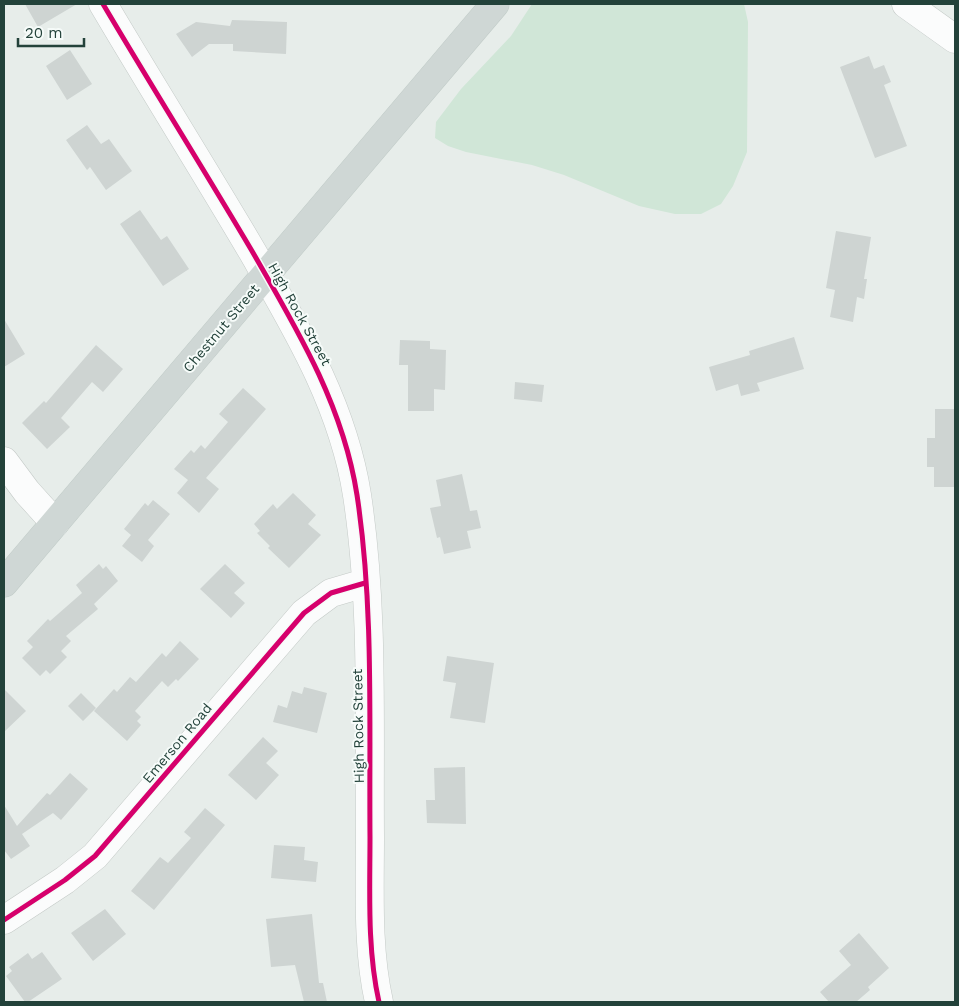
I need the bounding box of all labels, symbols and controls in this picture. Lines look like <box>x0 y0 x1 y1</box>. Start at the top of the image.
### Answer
scale bar <box>18 15 84 47</box>
text: 20 m <box>25 24 63 42</box>
street label: High Rock Street <box>265 260 335 368</box>
street label: Chestnut Street <box>180 281 262 375</box>
street label: High Rock Street <box>349 668 367 784</box>
street label: Emerson Road <box>139 700 215 786</box>

